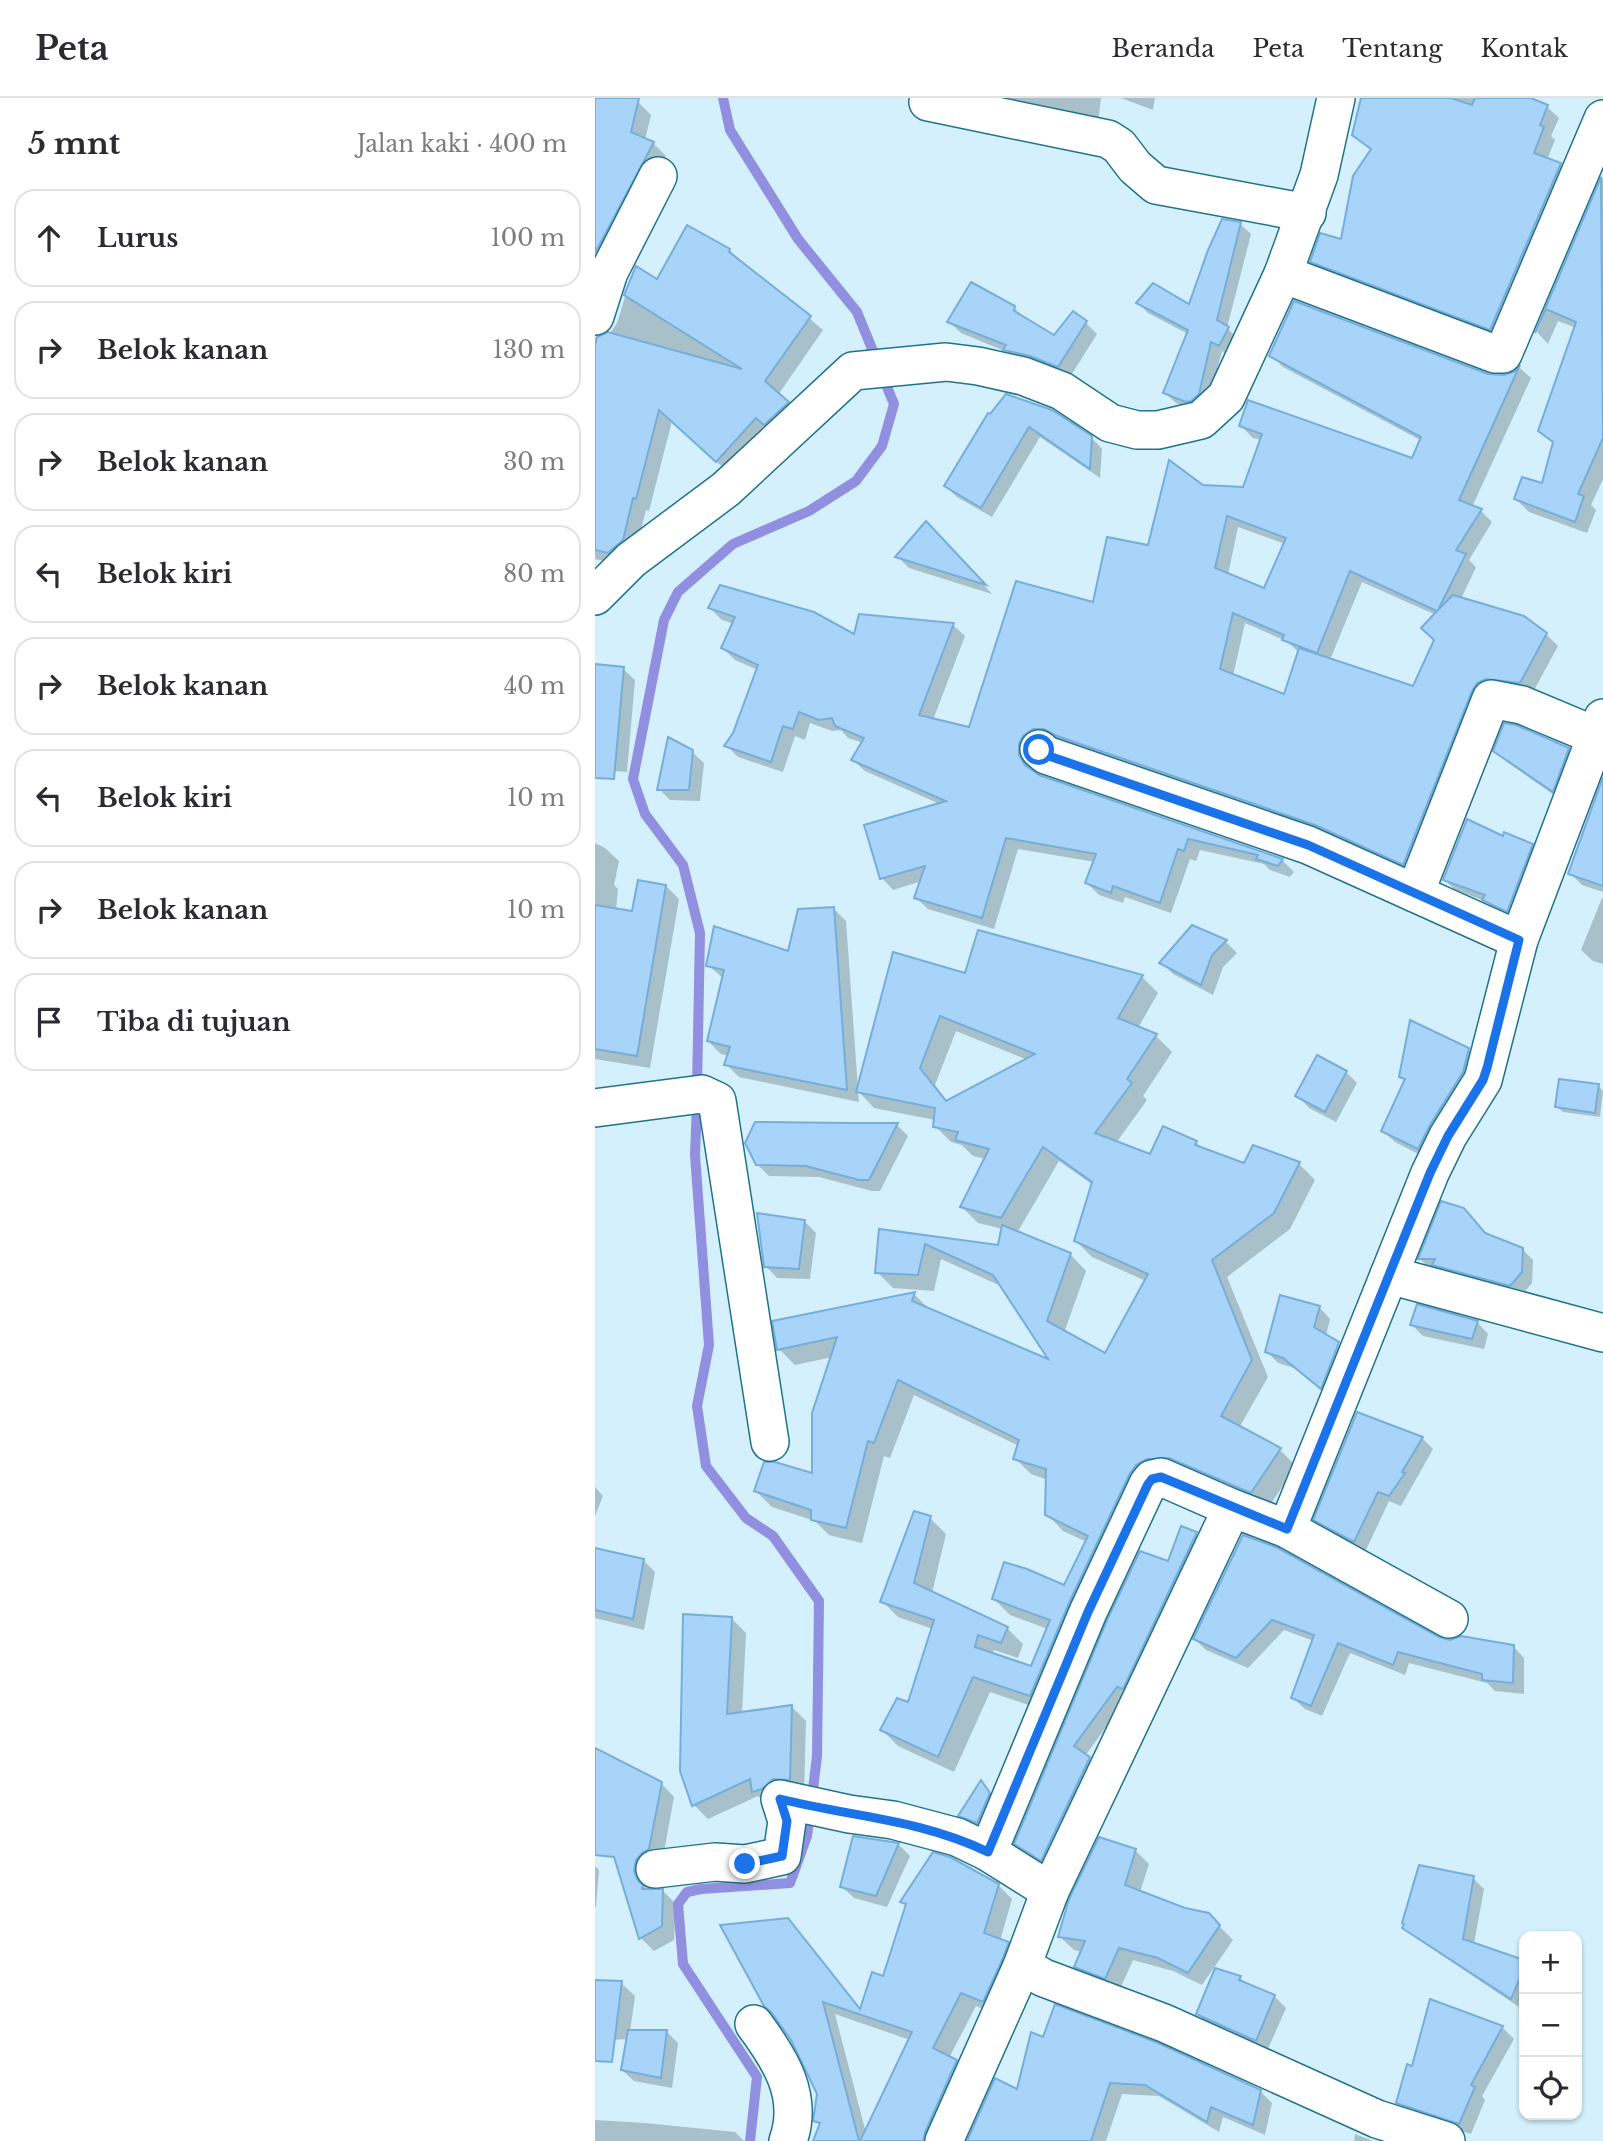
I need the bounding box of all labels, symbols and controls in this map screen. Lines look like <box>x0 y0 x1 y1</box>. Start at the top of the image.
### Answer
text: Peta <box>35 28 109 69</box>
text: Beranda <box>1112 34 1214 63</box>
text: Peta <box>1252 34 1304 63</box>
text: Tentang <box>1342 34 1443 63</box>
text: Kontak <box>1481 34 1568 63</box>
text: 5 mnt <box>28 125 120 162</box>
text: Jalan kaki · 400 m <box>357 130 567 158</box>
icon: ahead <box>30 219 68 257</box>
text: Lurus <box>97 222 178 254</box>
text: 100 m <box>491 224 565 252</box>
icon: right <box>30 331 68 369</box>
text: Belok kanan <box>97 334 268 366</box>
text: 130 m <box>493 336 565 364</box>
icon: right <box>30 443 68 481</box>
text: Belok kanan <box>97 446 268 478</box>
text: 30 m <box>503 448 565 476</box>
icon: left <box>30 555 68 593</box>
text: Belok kiri <box>97 558 232 590</box>
text: 80 m <box>503 560 565 588</box>
icon: right <box>30 667 68 705</box>
text: Belok kanan <box>97 670 268 702</box>
text: 40 m <box>504 672 565 700</box>
route start <box>1023 734 1054 765</box>
icon: left <box>30 779 68 817</box>
text: Belok kiri <box>97 782 232 814</box>
text: 10 m <box>507 784 565 812</box>
icon: right <box>30 891 68 929</box>
text: Belok kanan <box>97 894 268 926</box>
text: 10 m <box>507 896 565 924</box>
icon: arrive <box>30 1003 68 1041</box>
text: Tiba di tujuan <box>97 1006 291 1038</box>
route end <box>729 1848 760 1879</box>
map controls <box>1519 1931 1582 2120</box>
button: + <box>1519 1931 1582 1994</box>
button: − <box>1519 1994 1582 2057</box>
button: locate <box>1519 2057 1582 2120</box>

